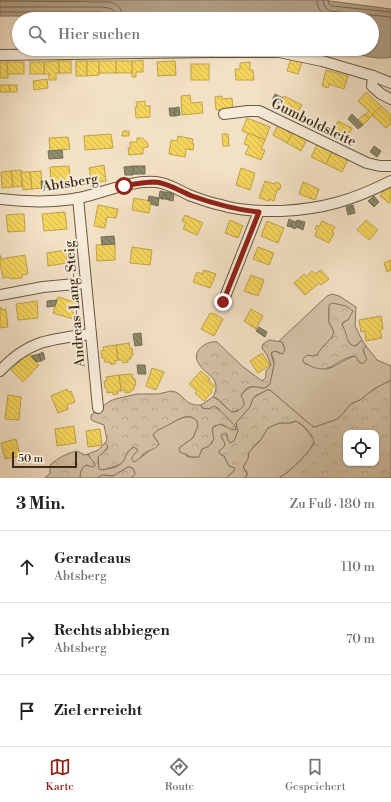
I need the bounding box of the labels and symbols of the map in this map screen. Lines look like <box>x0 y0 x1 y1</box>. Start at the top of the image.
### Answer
street label: Gumboldsleite <box>268 95 359 151</box>
street label: Abtsberg <box>40 170 100 196</box>
route start <box>115 177 133 195</box>
street label: Andreas-Lang-Steig <box>60 239 90 369</box>
route end <box>214 293 232 311</box>
scale bar <box>12 450 77 469</box>

